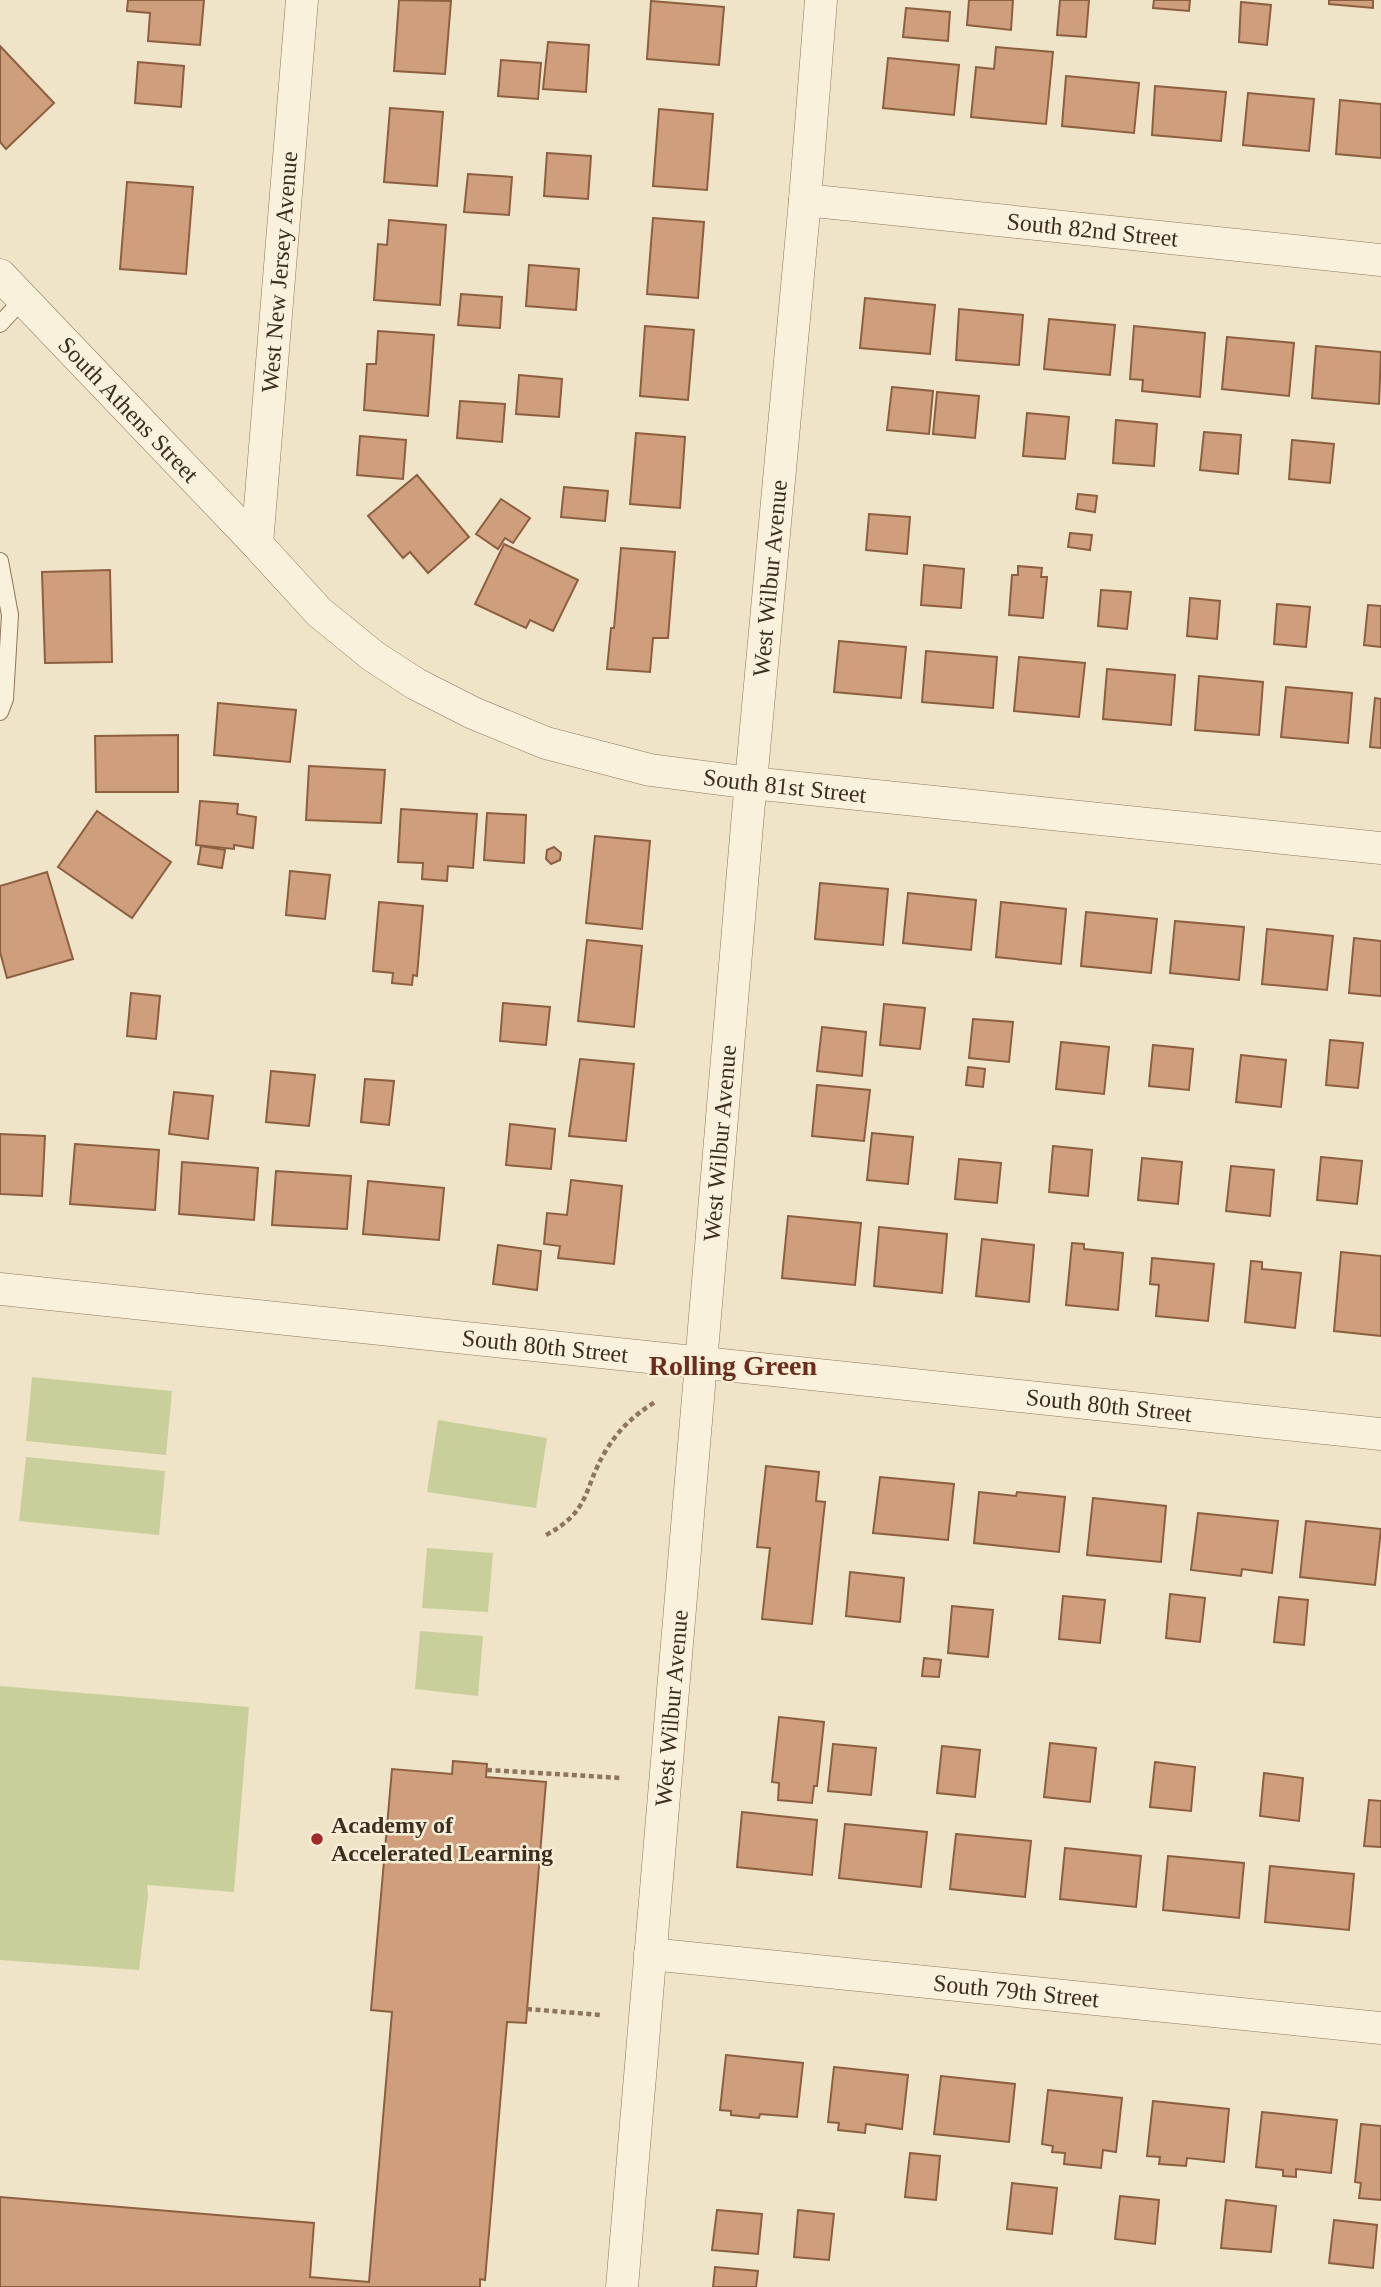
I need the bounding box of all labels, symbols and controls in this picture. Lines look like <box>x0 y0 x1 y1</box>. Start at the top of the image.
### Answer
street label: West New Jersey Avenue <box>257 150 302 394</box>
street label: South 82nd Street <box>1006 208 1180 252</box>
street label: South Athens Street <box>53 332 204 488</box>
street label: West Wilbur Avenue <box>748 479 792 678</box>
street label: South 81st Street <box>702 764 868 808</box>
street label: West Wilbur Avenue <box>698 1044 741 1243</box>
street label: South 80th Street <box>461 1325 630 1368</box>
district label: Rolling Green <box>649 1350 818 1381</box>
street label: South 80th Street <box>1025 1384 1193 1427</box>
street label: West Wilbur Avenue <box>650 1609 693 1808</box>
place label: Academy of Accelerated Learning <box>331 1812 553 1866</box>
marker: Academy of Accelerated Learning <box>309 1831 325 1847</box>
street label: South 79th Street <box>932 1970 1101 2012</box>

